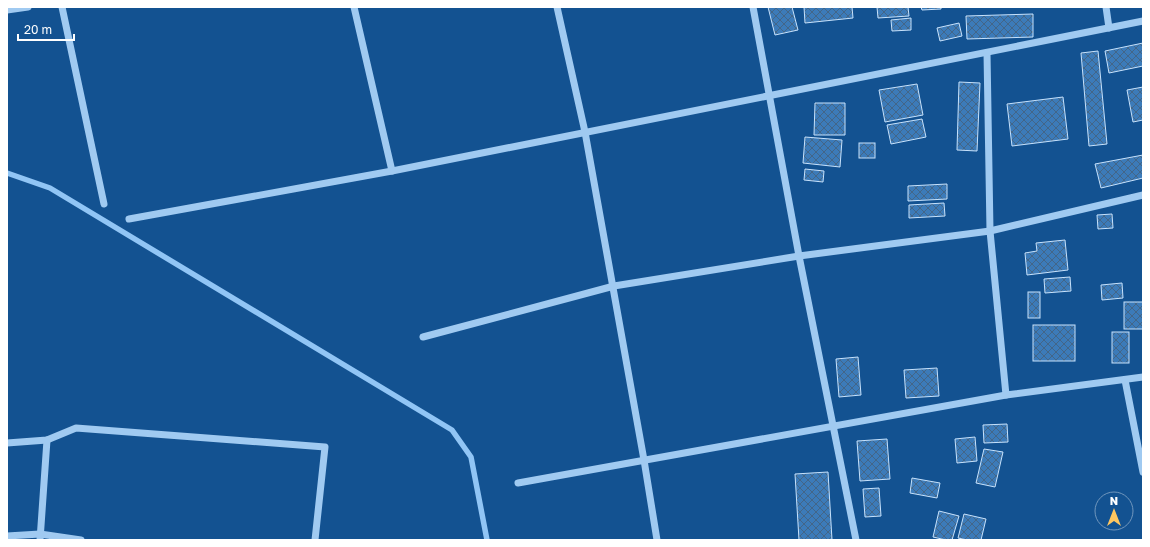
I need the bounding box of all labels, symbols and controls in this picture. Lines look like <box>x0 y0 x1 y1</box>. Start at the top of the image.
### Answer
scale bar <box>18 16 74 42</box>
text: 20 m <box>24 22 52 37</box>
north arrow <box>1094 491 1134 531</box>
text: N <box>1110 494 1118 507</box>

